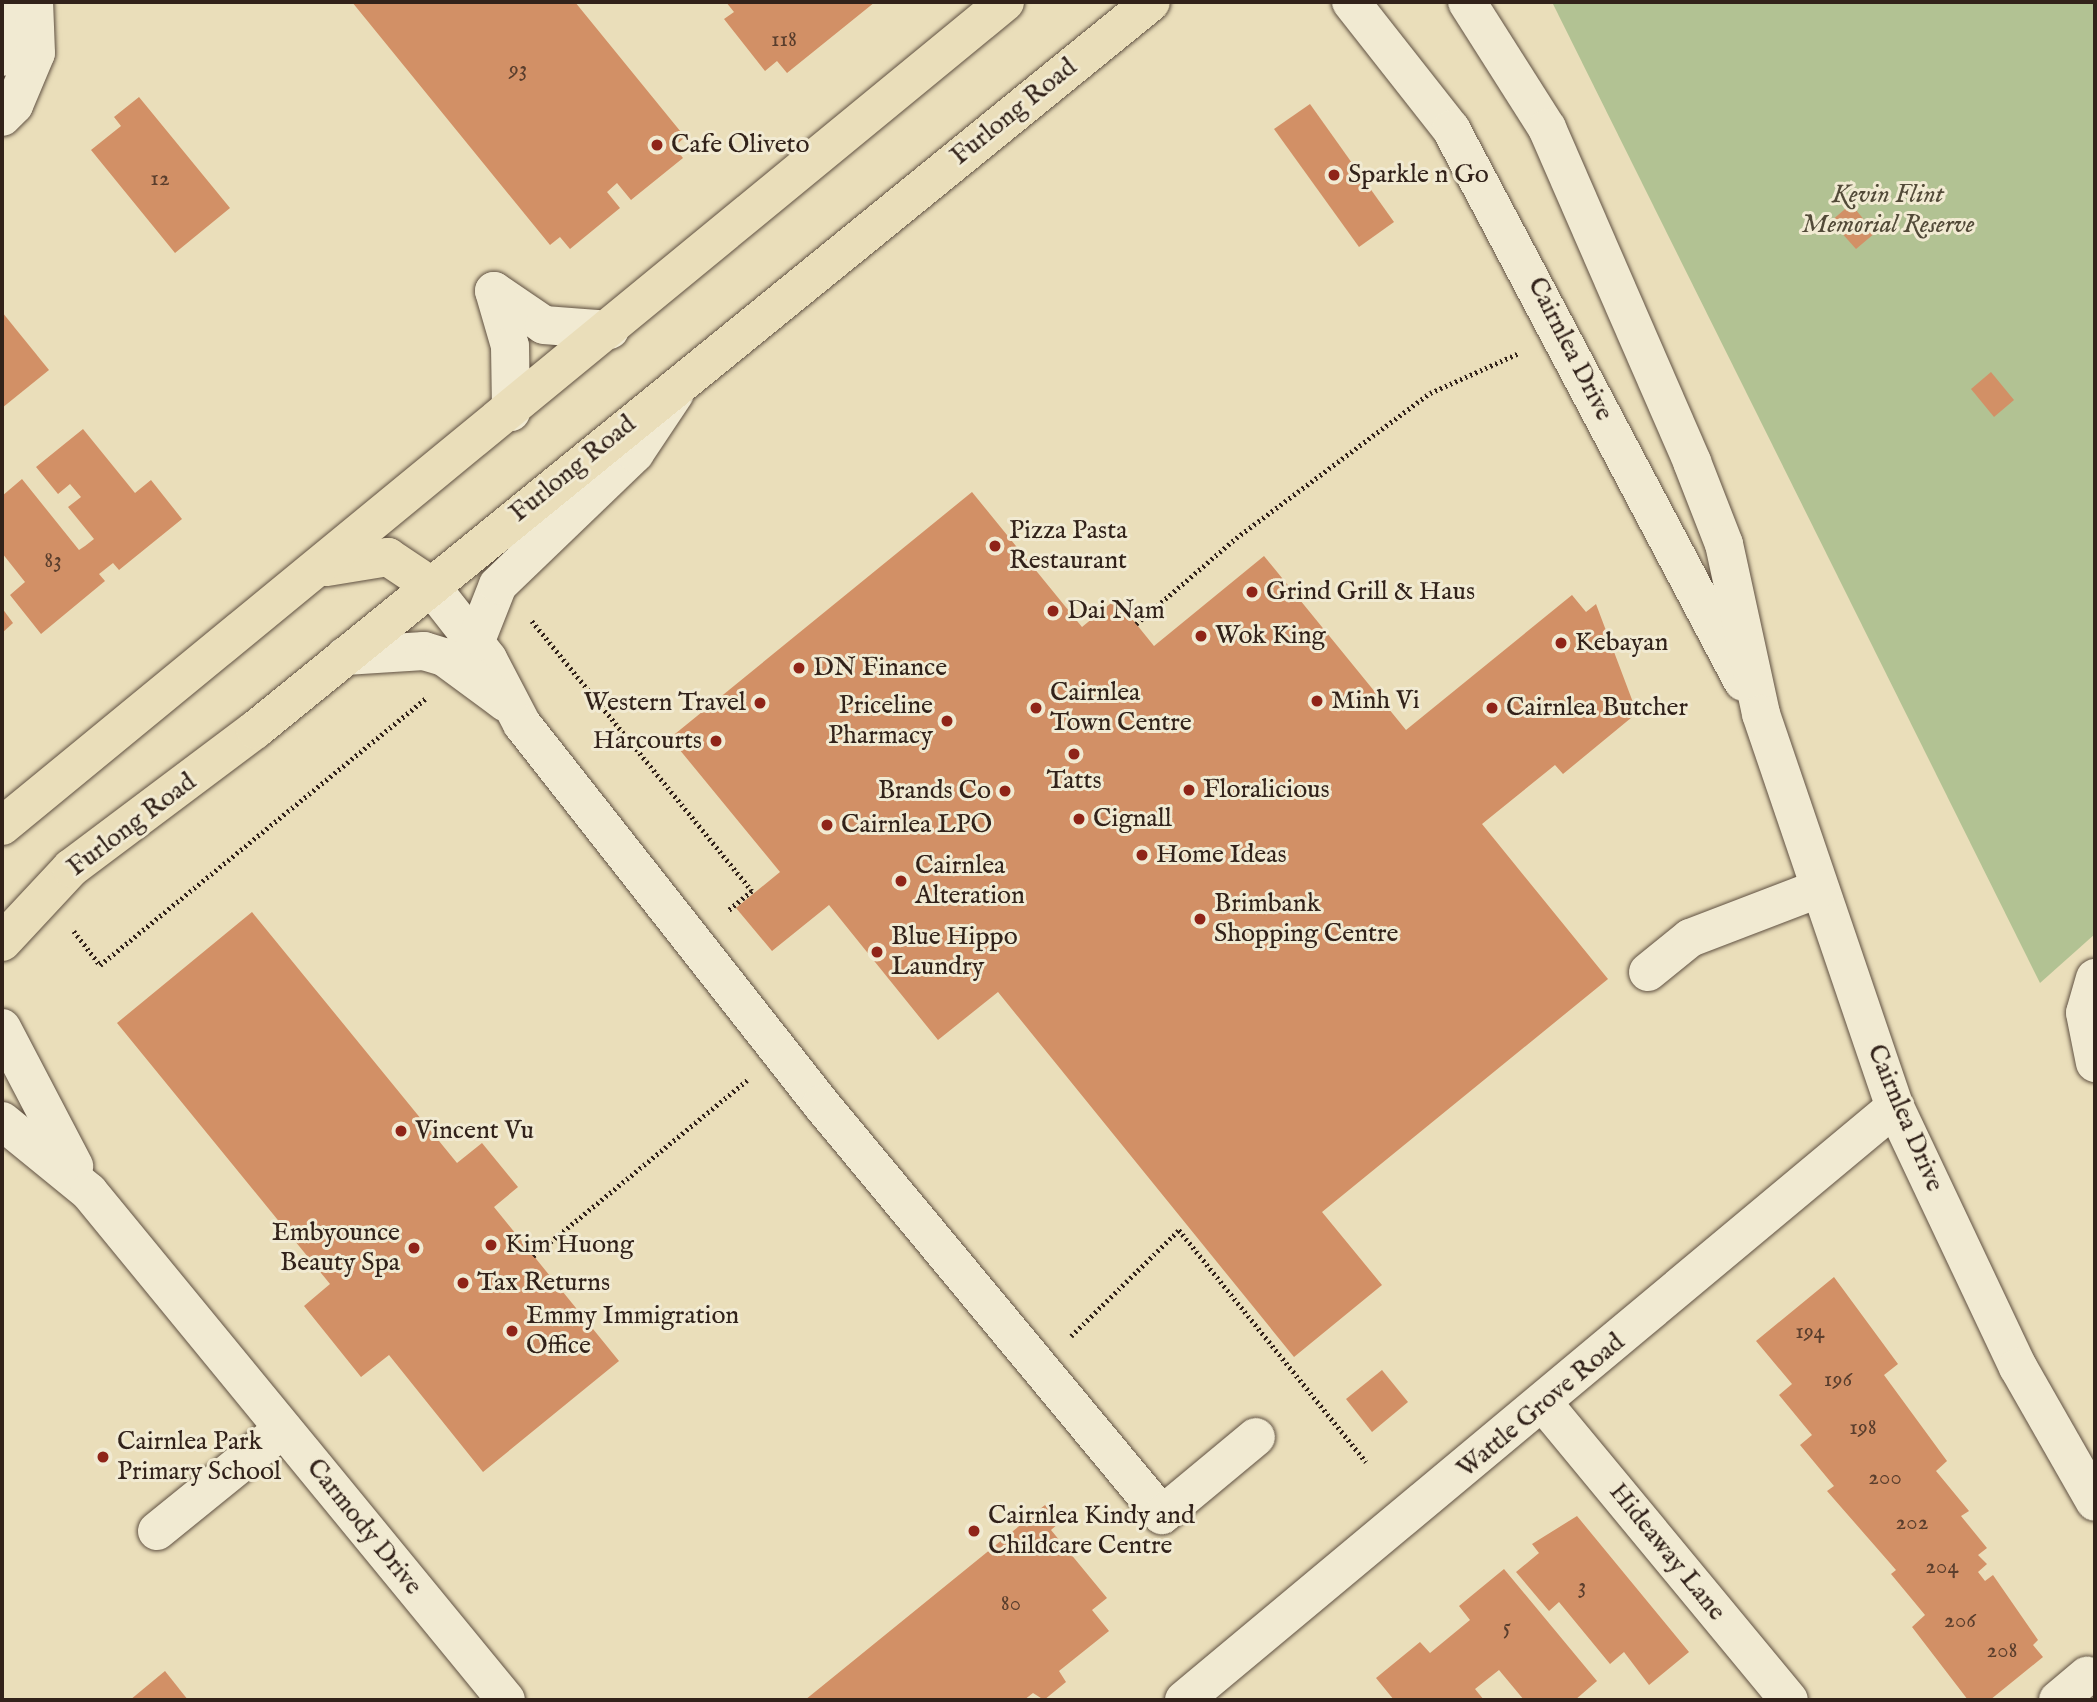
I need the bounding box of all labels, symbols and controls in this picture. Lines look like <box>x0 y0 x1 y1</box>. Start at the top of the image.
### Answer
house number: 118 <box>771 26 797 54</box>
street label: Furlong Road <box>945 52 1083 172</box>
house number: 93 <box>509 56 527 84</box>
place label: Cafe Oliveto <box>671 129 809 161</box>
marker: Cafe Oliveto <box>649 137 665 153</box>
place label: Sparkle n Go <box>1348 159 1489 191</box>
house number: 12 <box>150 165 170 193</box>
marker: Sparkle n Go <box>1326 167 1342 183</box>
park label: Kevin Flint Memorial Reserve <box>1802 179 1974 241</box>
street label: Cairnlea Drive <box>1521 272 1619 426</box>
street label: Furlong Road <box>504 409 642 529</box>
place label: Pizza Pasta Restaurant <box>1009 515 1127 576</box>
marker: Pizza Pasta Restaurant <box>987 538 1003 554</box>
house number: 83 <box>44 547 62 575</box>
place label: Grind Grill & Haus <box>1266 576 1475 608</box>
marker: Grind Grill & Haus <box>1244 584 1260 600</box>
place label: Dai Nam <box>1067 595 1165 627</box>
marker: Dai Nam <box>1045 603 1061 619</box>
place label: Wok King <box>1215 620 1326 652</box>
place label: Kebayan <box>1575 627 1668 659</box>
marker: Wok King <box>1193 628 1209 644</box>
marker: Kebayan <box>1553 635 1569 651</box>
place label: DN Finance <box>813 652 947 684</box>
marker: DN Finance <box>791 660 807 676</box>
place label: Cairnlea Town Centre <box>1050 677 1192 738</box>
place label: Minh Vi <box>1331 685 1420 717</box>
place label: Western Travel <box>584 687 746 719</box>
place label: Priceline Pharmacy <box>828 690 933 752</box>
place label: Cairnlea Butcher <box>1506 692 1688 724</box>
marker: Minh Vi <box>1309 693 1325 709</box>
marker: Western Travel <box>752 695 768 711</box>
marker: Cairnlea Town Centre <box>1028 700 1044 716</box>
marker: Cairnlea Butcher <box>1484 700 1500 716</box>
marker: Priceline Pharmacy <box>939 713 955 729</box>
place label: Harcourts <box>593 725 702 757</box>
marker: Harcourts <box>708 733 724 749</box>
marker: Tatts <box>1066 746 1082 762</box>
place label: Tatts <box>1046 765 1102 797</box>
street label: Furlong Road <box>62 767 202 883</box>
place label: Floralicious <box>1203 774 1330 806</box>
place label: Brands Co <box>878 775 991 807</box>
marker: Floralicious <box>1181 782 1197 798</box>
marker: Brands Co <box>997 783 1013 799</box>
place label: Cignall <box>1093 803 1172 835</box>
place label: Cairnlea LPO <box>841 809 992 841</box>
marker: Cignall <box>1071 811 1087 827</box>
marker: Cairnlea LPO <box>819 817 835 833</box>
place label: Home Ideas <box>1156 839 1287 871</box>
marker: Home Ideas <box>1134 847 1150 863</box>
place label: Cairnlea Alteration <box>915 850 1025 912</box>
marker: Cairnlea Alteration <box>893 873 909 889</box>
place label: Brimbank Shopping Centre <box>1214 888 1398 950</box>
marker: Brimbank Shopping Centre <box>1192 911 1208 927</box>
place label: Blue Hippo Laundry <box>891 921 1018 982</box>
marker: Blue Hippo Laundry <box>869 944 885 960</box>
street label: Cairnlea Drive <box>1860 1040 1950 1196</box>
place label: Vincent Vu <box>415 1115 534 1147</box>
marker: Vincent Vu <box>393 1123 409 1139</box>
place label: Embyounce Beauty Spa <box>272 1217 400 1278</box>
place label: Kim Huong <box>505 1229 634 1261</box>
marker: Kim Huong <box>483 1237 499 1253</box>
marker: Embyounce Beauty Spa <box>406 1240 422 1256</box>
place label: Tax Returns <box>477 1267 610 1299</box>
marker: Tax Returns <box>455 1275 471 1291</box>
place label: Emmy Immigration Office <box>526 1300 739 1362</box>
house number: 194 <box>1795 1318 1825 1346</box>
marker: Emmy Immigration Office <box>504 1323 520 1339</box>
street label: Wattle Grove Road <box>1451 1327 1631 1485</box>
house number: 196 <box>1824 1366 1852 1394</box>
house number: 198 <box>1849 1414 1877 1442</box>
place label: Cairnlea Park Primary School <box>117 1426 281 1488</box>
marker: Cairnlea Park Primary School <box>95 1449 111 1465</box>
street label: Carmody Drive <box>300 1453 428 1601</box>
house number: 200 <box>1868 1464 1902 1492</box>
street label: Hideaway Lane <box>1602 1477 1732 1627</box>
place label: Cairnlea Kindy and Childcare Centre <box>988 1500 1195 1562</box>
house number: 202 <box>1896 1509 1928 1537</box>
marker: Cairnlea Kindy and Childcare Centre <box>966 1523 982 1539</box>
house number: 204 <box>1925 1553 1959 1581</box>
house number: 3 <box>1578 1573 1586 1601</box>
house number: 80 <box>1001 1590 1021 1618</box>
house number: 206 <box>1944 1607 1976 1635</box>
house number: 5 <box>1503 1614 1511 1642</box>
house number: 208 <box>1986 1637 2018 1665</box>

